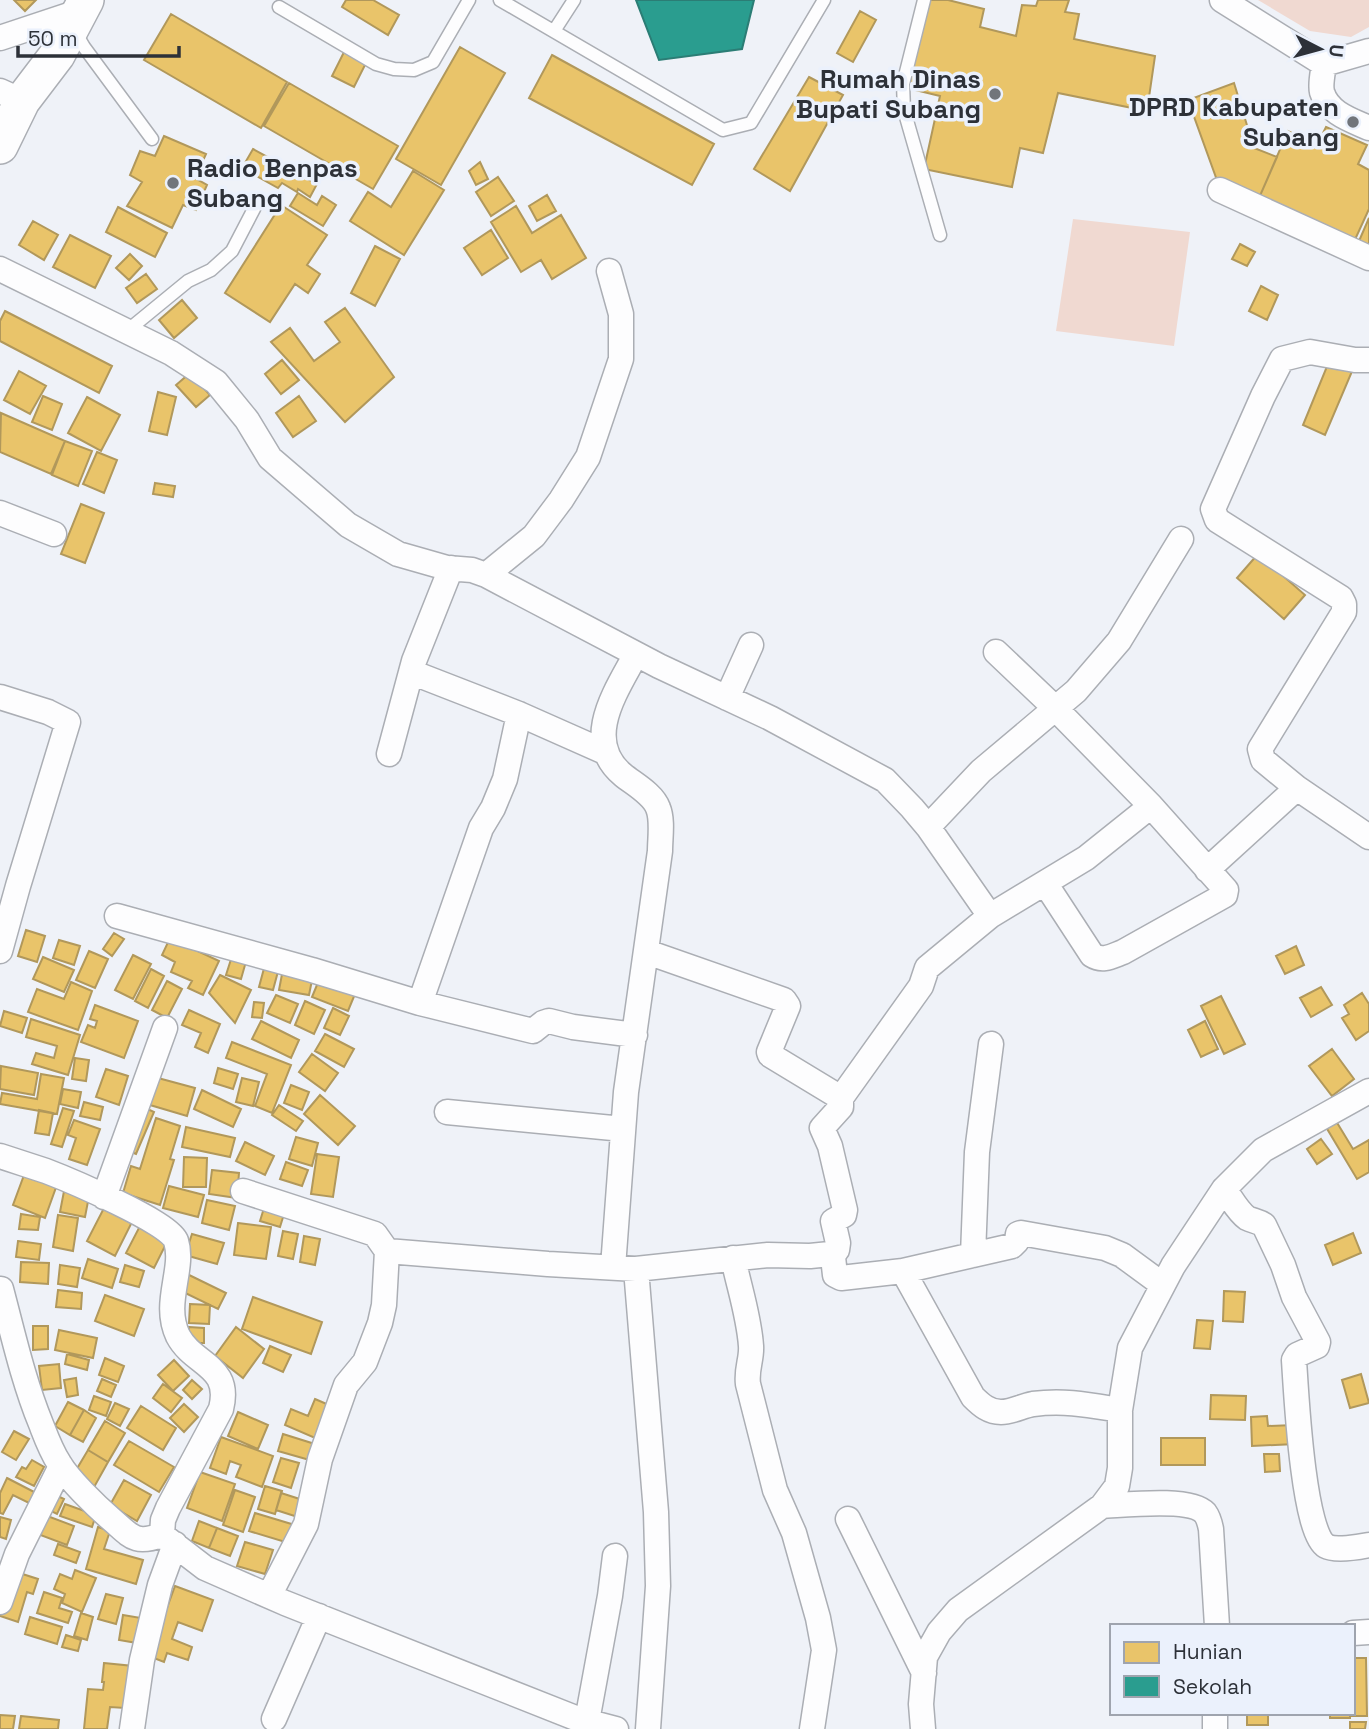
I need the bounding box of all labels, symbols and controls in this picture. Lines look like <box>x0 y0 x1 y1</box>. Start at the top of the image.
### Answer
scale bar <box>18 14 178 58</box>
north arrow <box>1285 14 1355 84</box>
text: 50 m <box>28 25 78 52</box>
text: U <box>1323 43 1350 58</box>
place label: Rumah Dinas Bupati Subang <box>796 62 981 126</box>
marker: Rumah Dinas Bupati Subang <box>987 86 1003 102</box>
place label: DPRD Kabupaten Subang <box>1129 90 1339 154</box>
marker: DPRD Kabupaten Subang <box>1345 114 1361 130</box>
place label: Radio Benpas Subang <box>187 151 358 215</box>
marker: Radio Benpas Subang <box>165 175 181 191</box>
legend <box>1110 1624 1355 1715</box>
text: Hunian <box>1173 1638 1243 1665</box>
text: Sekolah <box>1173 1673 1252 1700</box>

